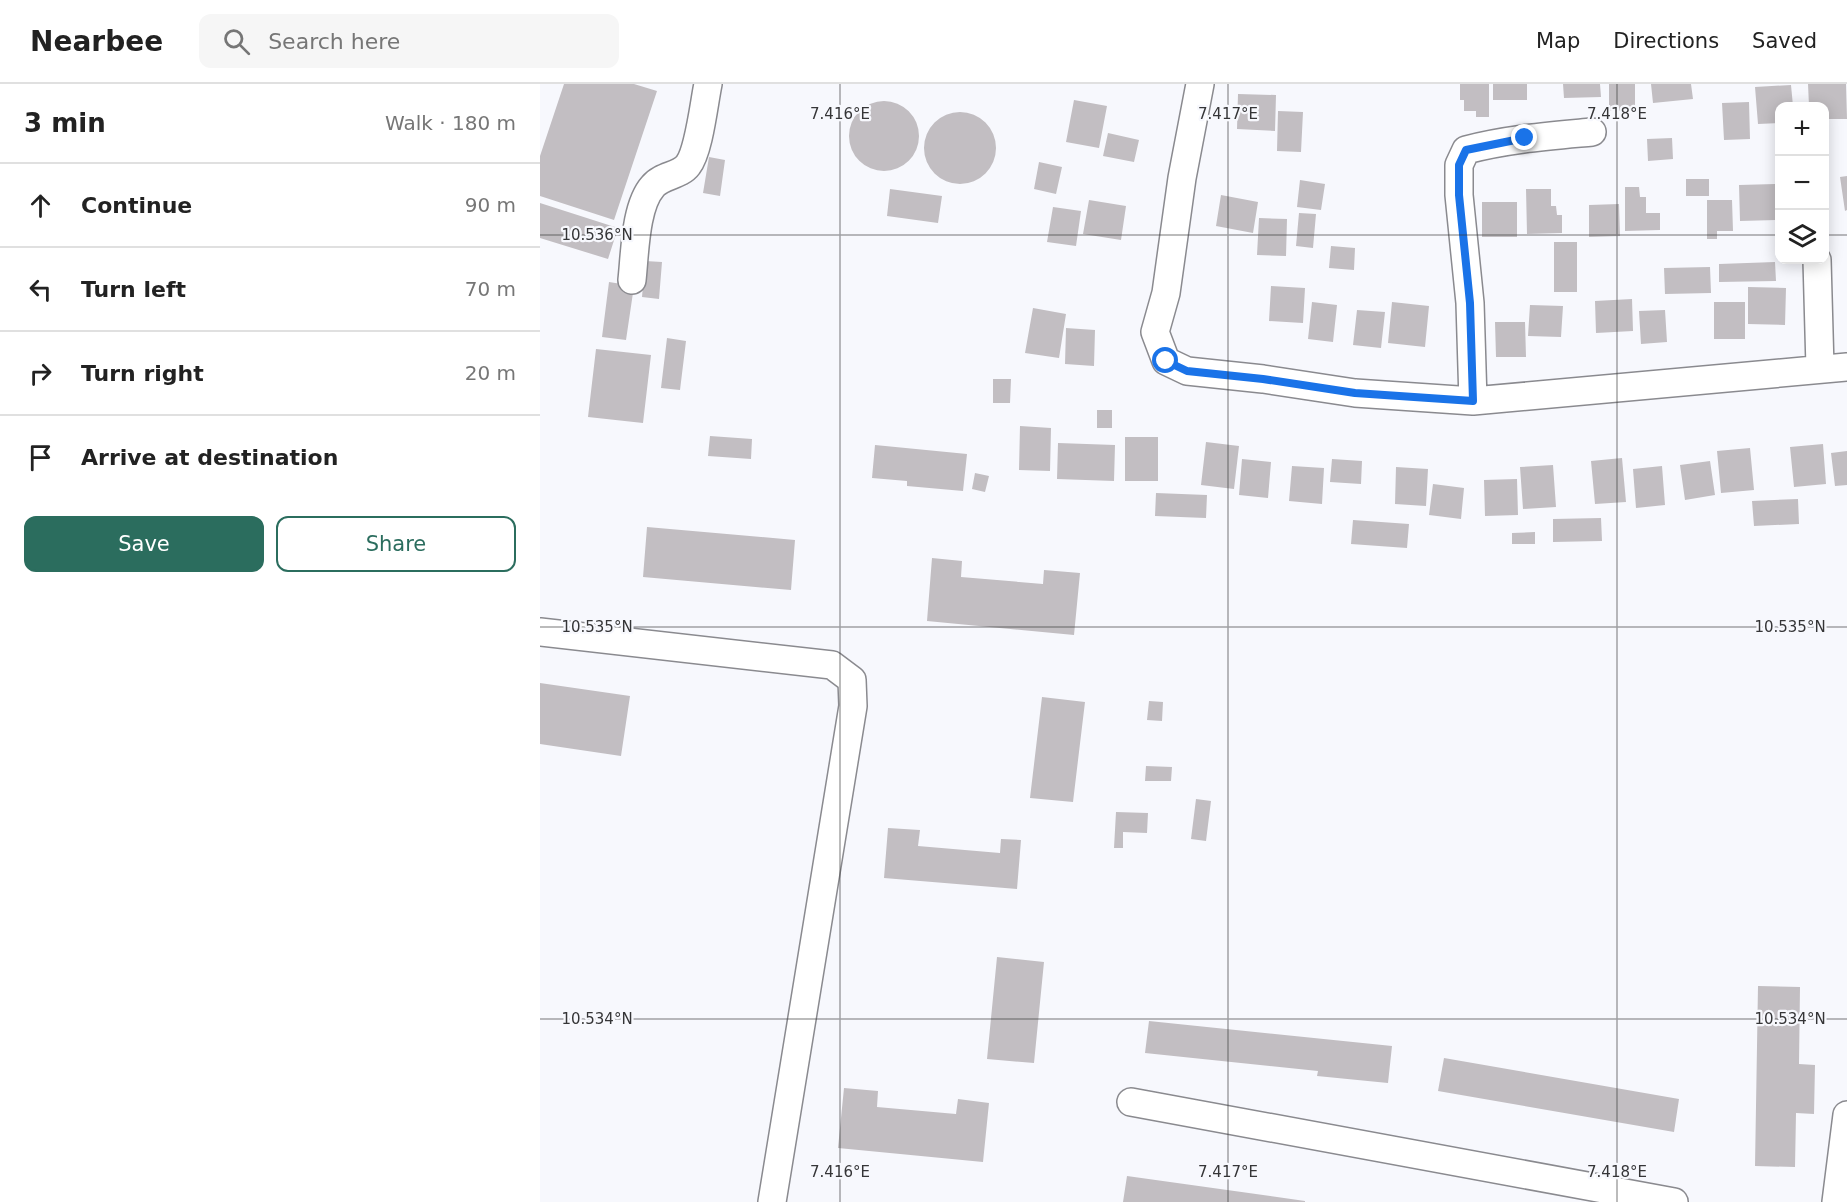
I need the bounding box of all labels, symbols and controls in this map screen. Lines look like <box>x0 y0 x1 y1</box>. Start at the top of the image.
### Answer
search box <box>199 14 619 68</box>
text: Nearbee <box>30 25 163 58</box>
icon: search <box>220 25 253 58</box>
text: Search here <box>268 29 400 54</box>
text: Map <box>1536 29 1580 53</box>
text: Directions <box>1613 29 1719 53</box>
text: Saved <box>1752 29 1817 53</box>
map controls <box>1775 102 1829 264</box>
button: + <box>1775 102 1829 156</box>
text: 7.416°E <box>810 105 870 123</box>
text: 7.417°E <box>1198 105 1258 123</box>
text: 7.418°E <box>1587 105 1647 123</box>
text: 3 min <box>24 108 106 138</box>
text: Walk · 180 m <box>385 111 516 135</box>
route end <box>1511 124 1537 150</box>
button: − <box>1775 156 1829 210</box>
icon: ahead <box>24 189 57 222</box>
text: Continue <box>81 193 192 218</box>
text: 90 m <box>465 193 516 217</box>
button: layers <box>1775 210 1829 264</box>
text: 10.536°N <box>561 226 633 244</box>
icon: left <box>24 273 57 306</box>
text: Turn left <box>81 277 186 302</box>
text: 70 m <box>465 277 516 301</box>
route start <box>1152 347 1178 373</box>
icon: right <box>24 357 57 390</box>
text: Turn right <box>81 361 204 386</box>
text: 20 m <box>465 361 516 385</box>
icon: arrive <box>24 441 57 474</box>
text: Arrive at destination <box>81 445 338 470</box>
button: Save <box>24 516 264 572</box>
button: Share <box>276 516 516 572</box>
text: 10.535°N <box>561 618 633 636</box>
text: 10.535°N <box>1754 618 1826 636</box>
text: 10.534°N <box>561 1010 633 1028</box>
text: 10.534°N <box>1754 1010 1826 1028</box>
text: 7.416°E <box>810 1163 870 1181</box>
text: 7.417°E <box>1198 1163 1258 1181</box>
text: 7.418°E <box>1587 1163 1647 1181</box>

